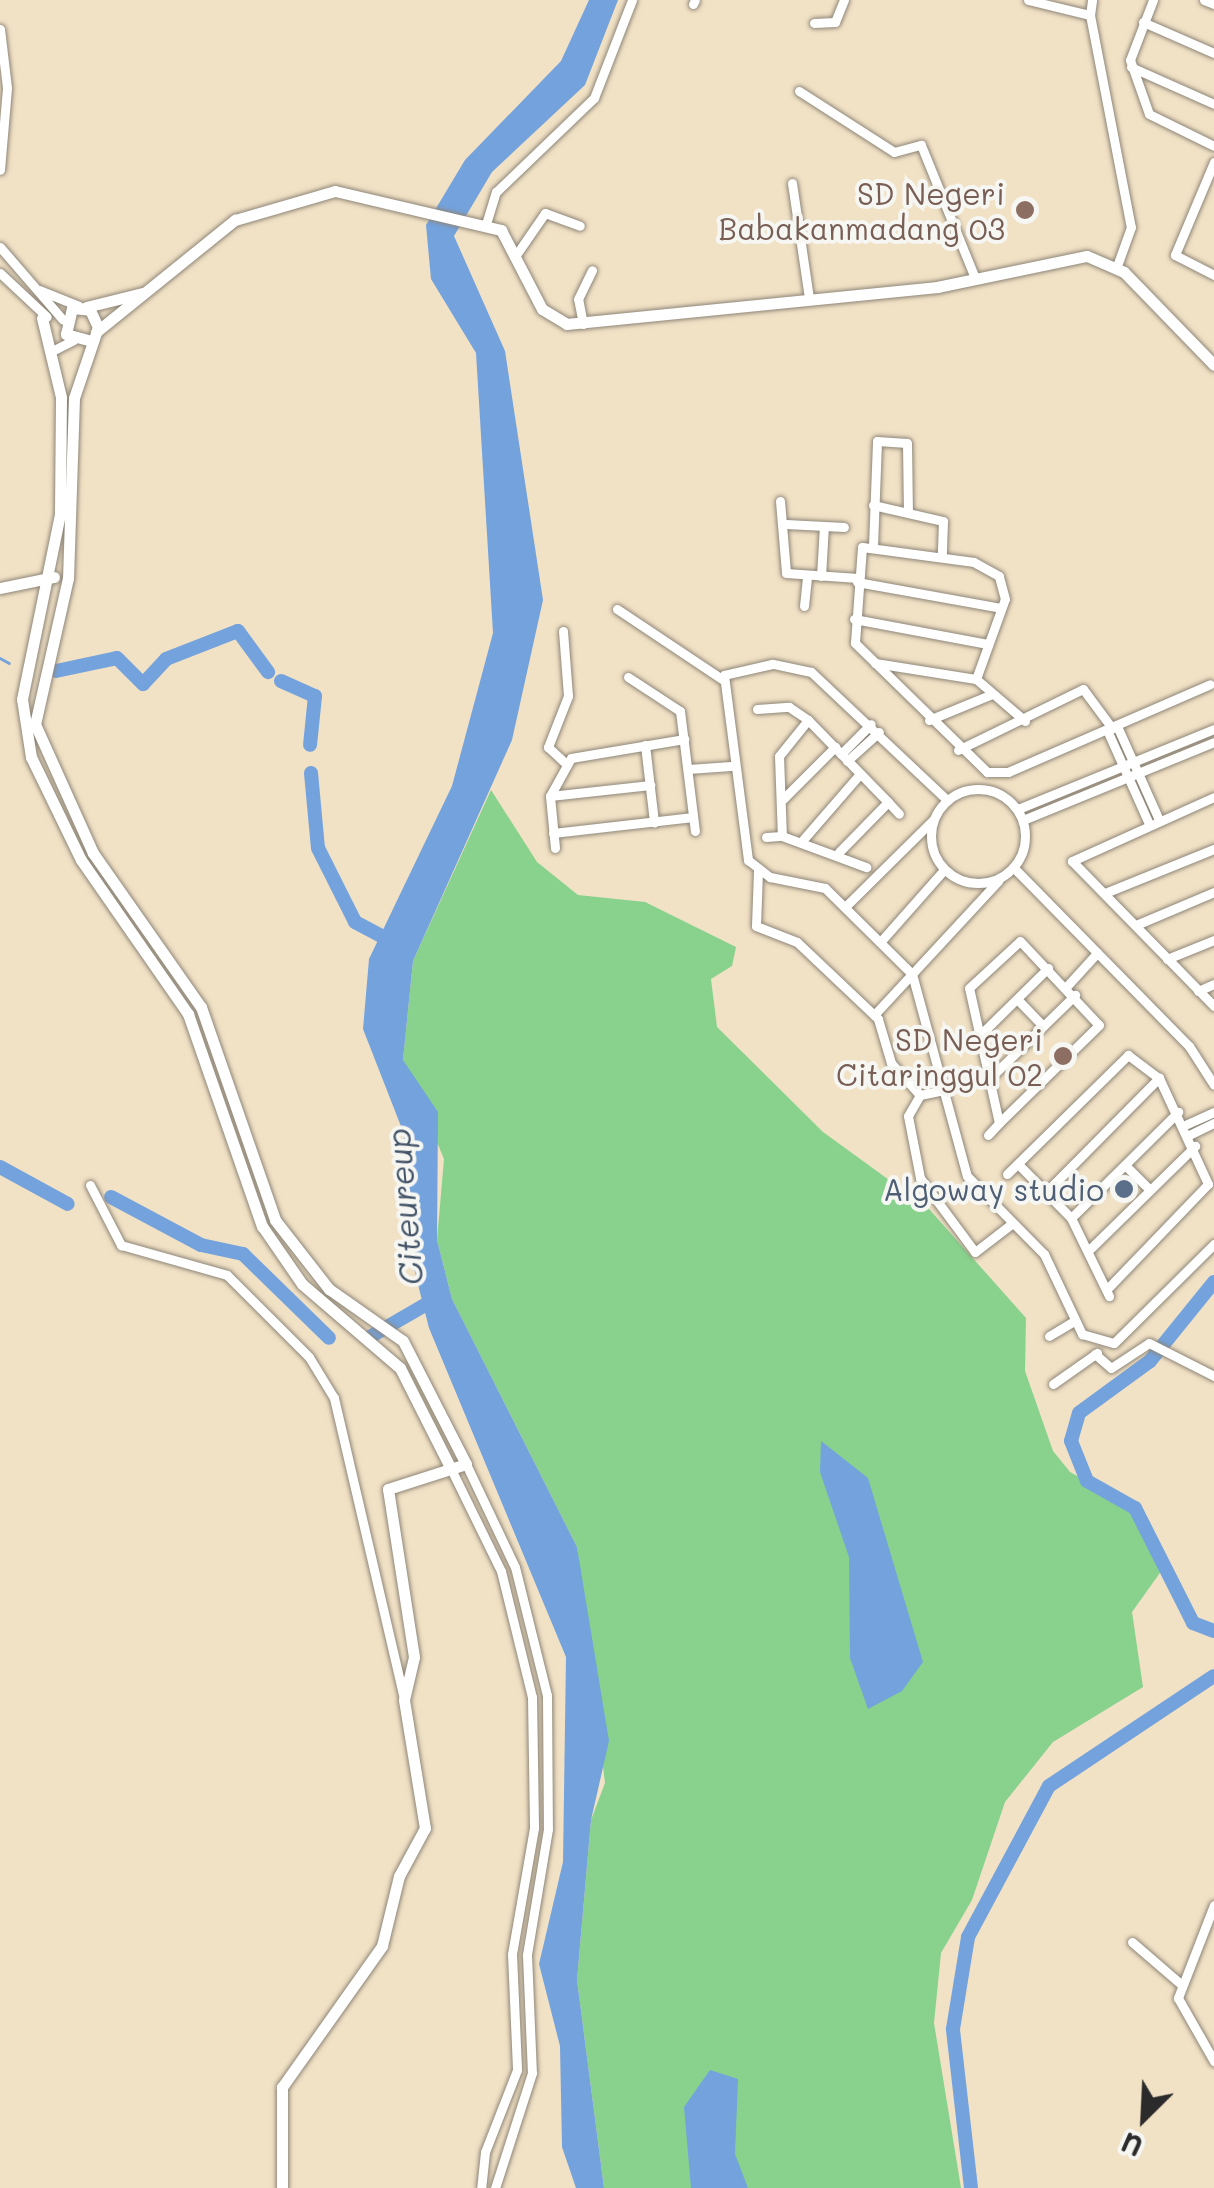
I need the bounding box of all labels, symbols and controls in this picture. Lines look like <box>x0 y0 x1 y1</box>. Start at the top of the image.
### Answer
place label: SD Negeri Babakanmadang 03 <box>719 175 1005 246</box>
marker: SD Negeri Babakanmadang 03 <box>1014 199 1036 221</box>
place label: SD Negeri Citaringgul 02 <box>836 1021 1043 1092</box>
marker: SD Negeri Citaringgul 02 <box>1052 1045 1074 1067</box>
water label: Citeureup <box>378 1127 430 1287</box>
place label: Algoway studio <box>883 1171 1104 1207</box>
marker: Algoway studio <box>1113 1178 1135 1200</box>
north arrow <box>1094 2068 1194 2168</box>
text: U <box>1115 2125 1148 2166</box>

